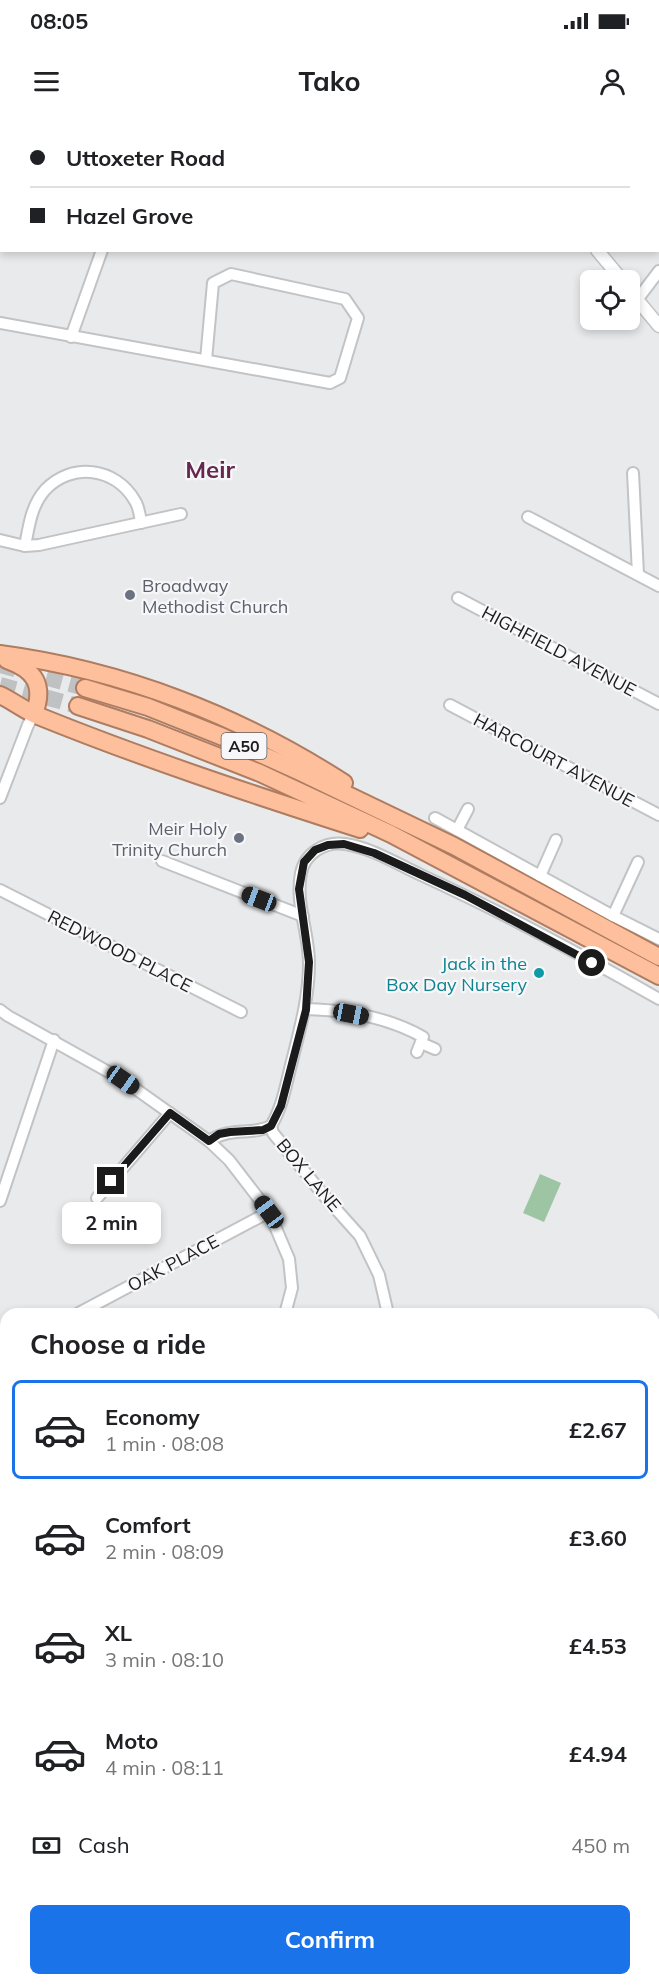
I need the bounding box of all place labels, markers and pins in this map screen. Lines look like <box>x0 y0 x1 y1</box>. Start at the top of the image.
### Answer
place label: Broadway Methodist Church <box>142 574 288 618</box>
marker: Broadway Methodist Church <box>123 588 137 602</box>
place label: Meir Holy Trinity Church <box>112 817 227 861</box>
marker: Meir Holy Trinity Church <box>232 831 246 845</box>
place label: Jack in the Box Day Nursery <box>386 952 527 996</box>
marker: Jack in the Box Day Nursery <box>532 966 546 980</box>

